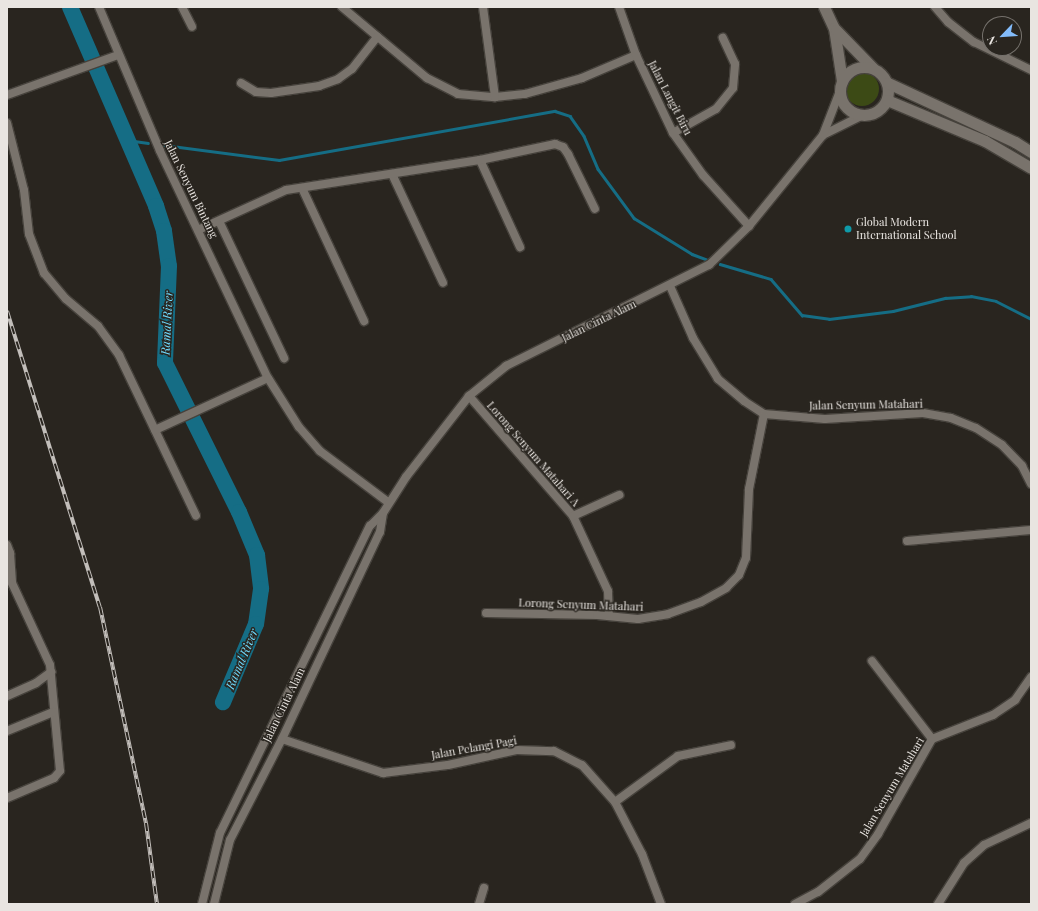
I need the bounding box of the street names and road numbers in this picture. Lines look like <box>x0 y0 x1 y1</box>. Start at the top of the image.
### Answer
street label: Jalan Langit Biru <box>645 58 695 138</box>
street label: Jalan Senyum Bintang <box>162 138 220 240</box>
street label: Jalan Cinta Alam <box>559 297 639 345</box>
street label: Jalan Senyum Matahari <box>809 397 923 413</box>
street label: Lorong Senyum Matahari A <box>484 399 582 509</box>
street label: Lorong Senyum Matahari <box>518 596 644 614</box>
street label: Jalan Cinta Alam <box>260 665 308 745</box>
street label: Jalan Pelangi Pagi <box>430 734 518 762</box>
street label: Jalan Senyum Matahari <box>857 735 927 839</box>

